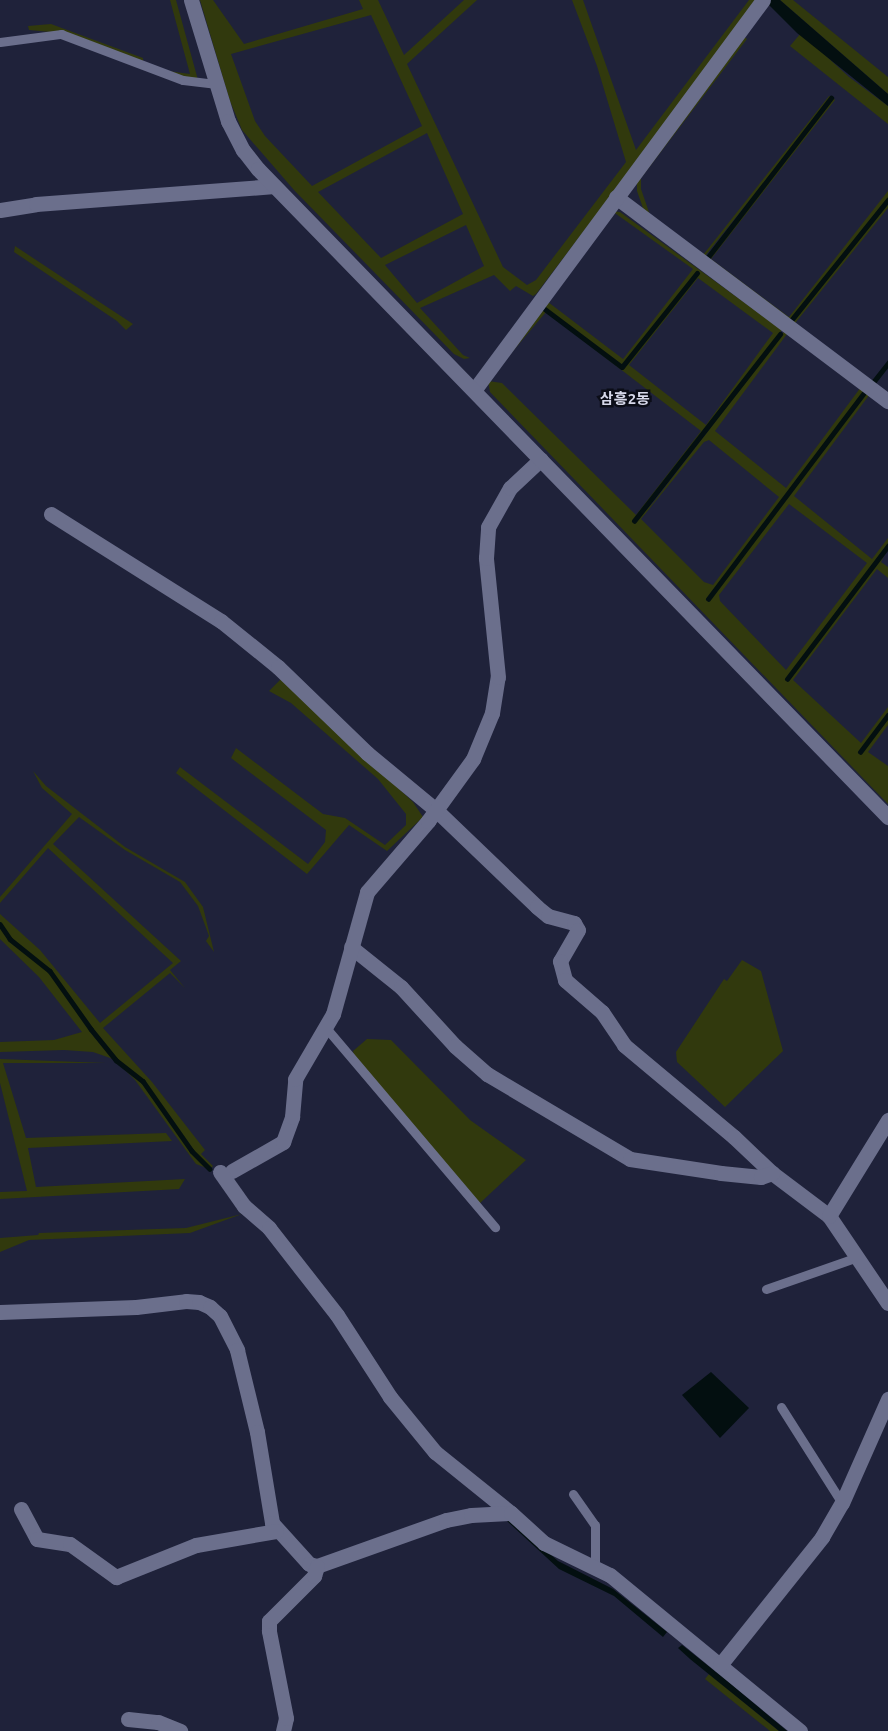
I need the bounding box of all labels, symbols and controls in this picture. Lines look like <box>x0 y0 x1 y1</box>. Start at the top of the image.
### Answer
district label: 삼흥2동 <box>600 390 650 408</box>

